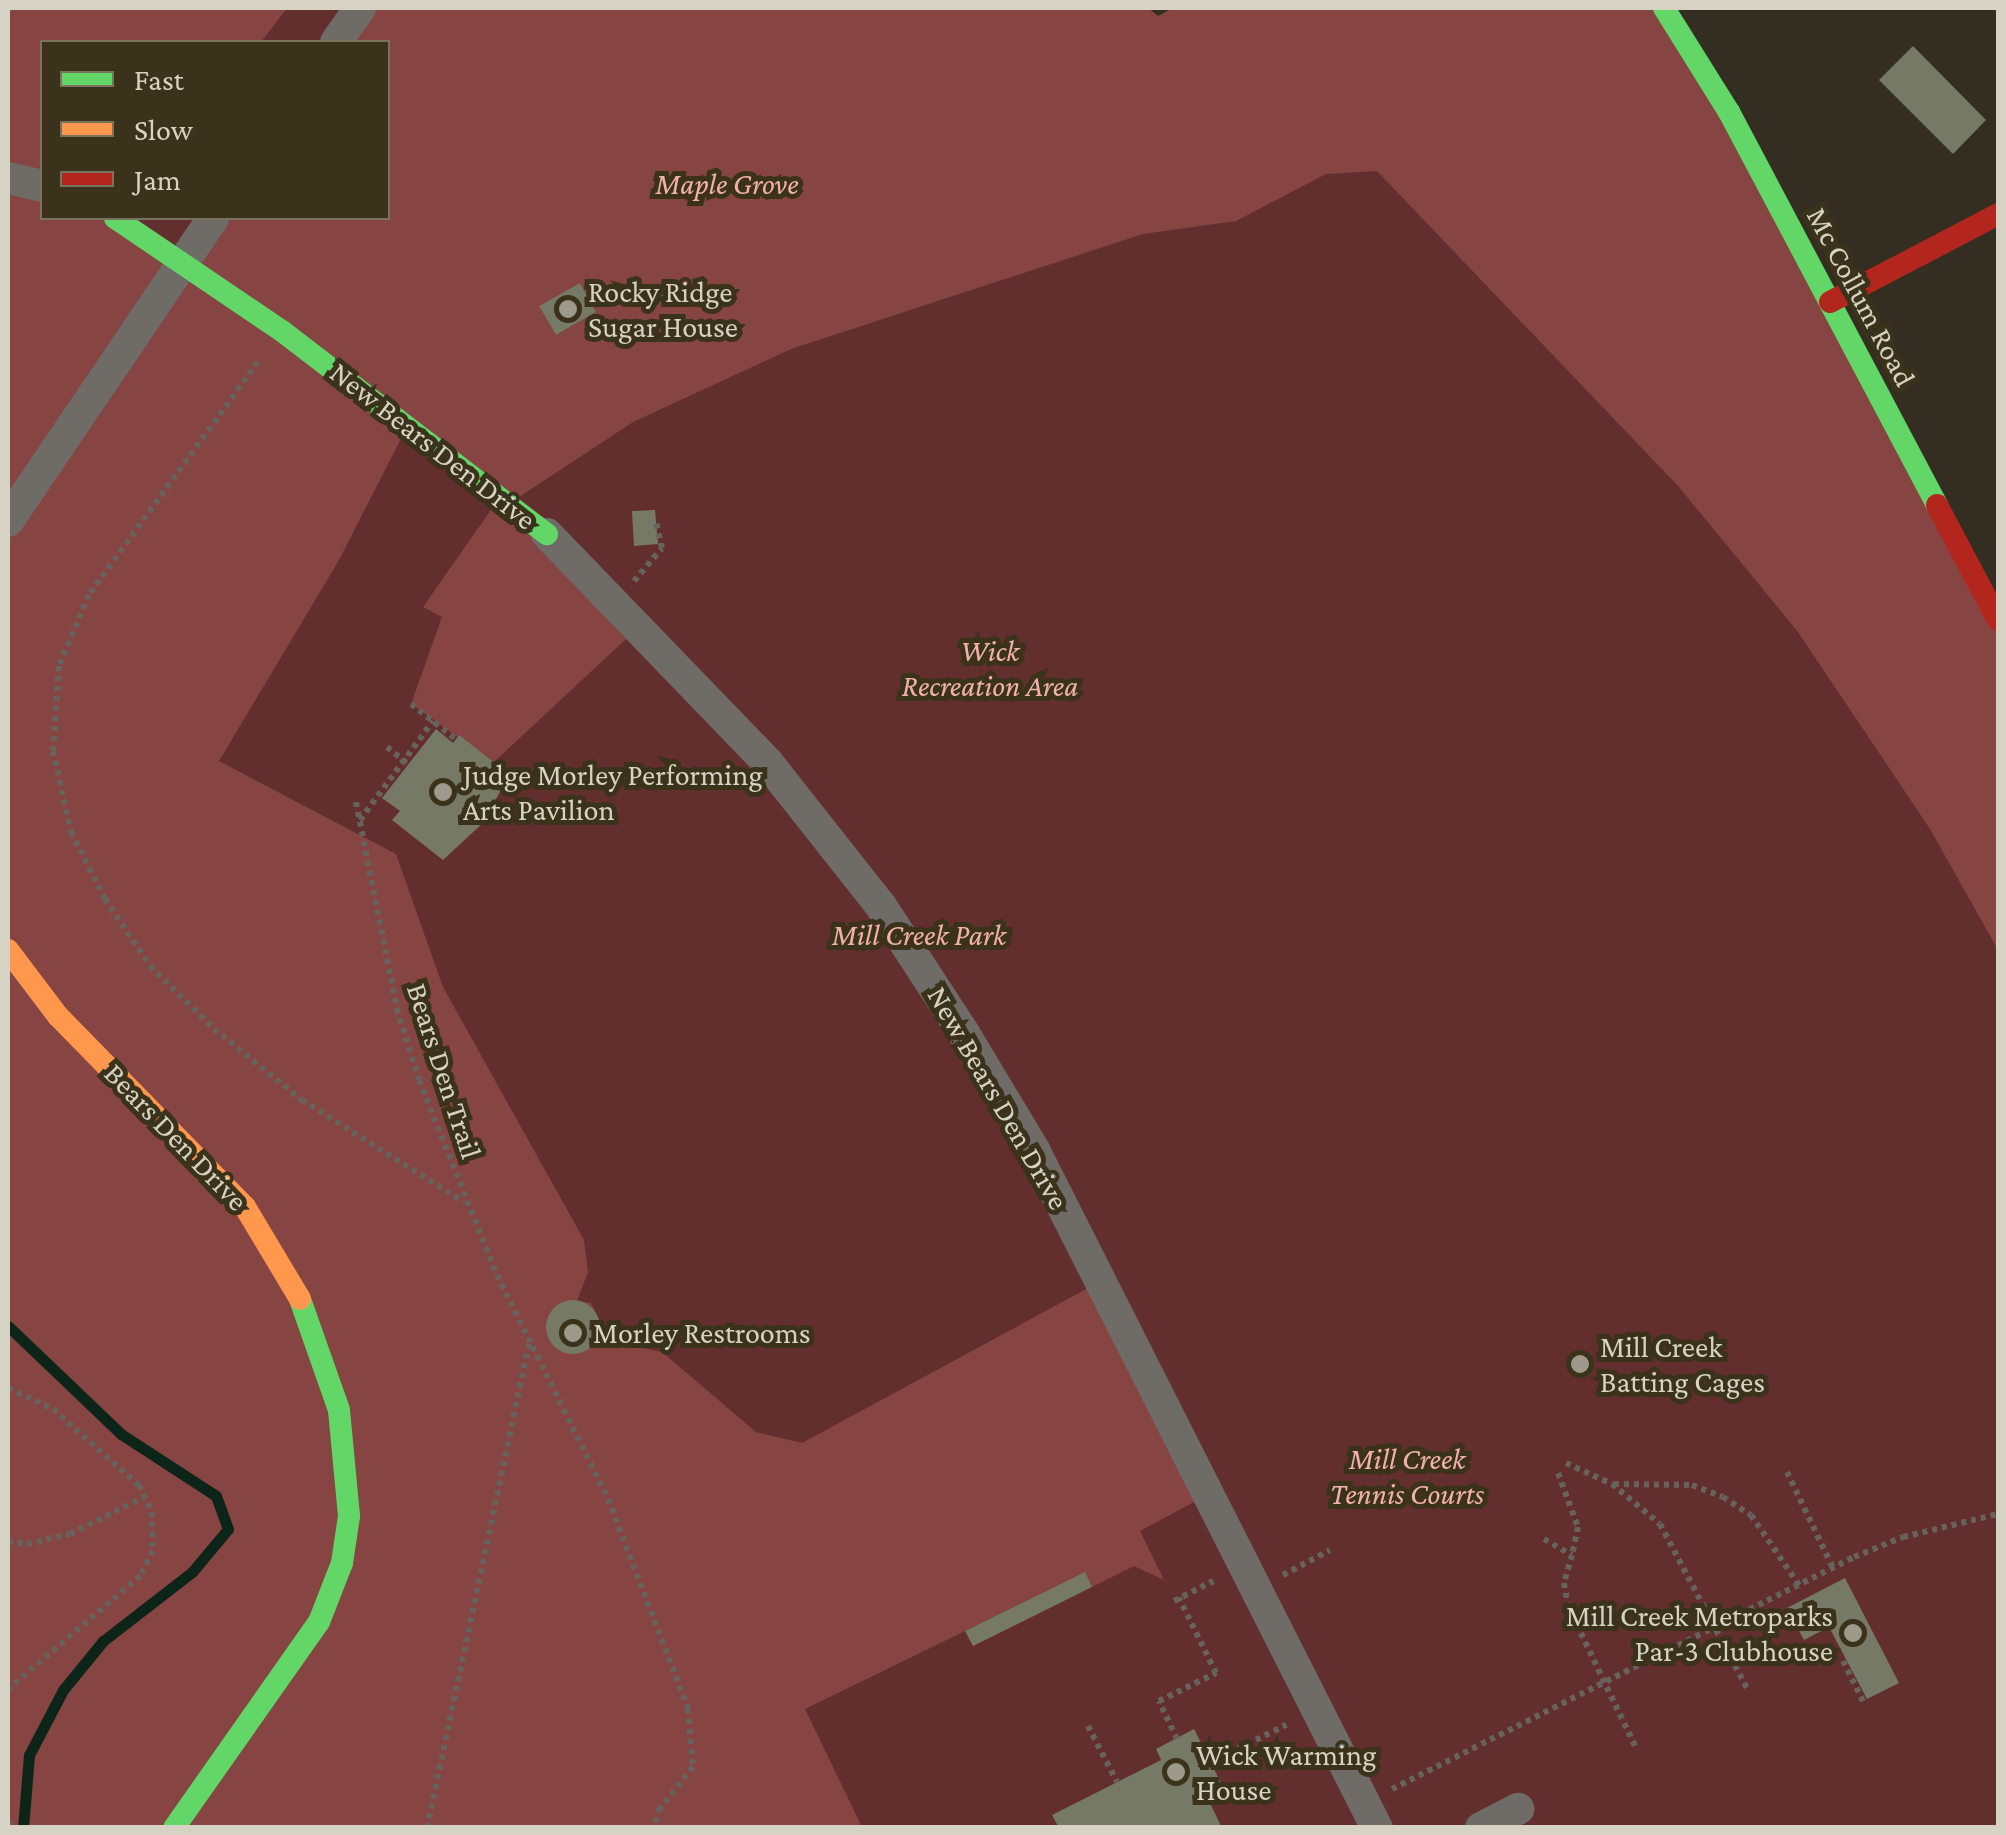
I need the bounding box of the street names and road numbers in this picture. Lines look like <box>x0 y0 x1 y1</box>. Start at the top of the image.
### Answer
street label: Mc Collum Road <box>1799 201 1923 393</box>
street label: New Bears Den Drive <box>323 354 543 538</box>
street label: Bears Den Trail <box>399 979 489 1163</box>
street label: New Bears Den Drive <box>919 980 1077 1216</box>
street label: Bears Den Drive <box>97 1056 255 1218</box>

